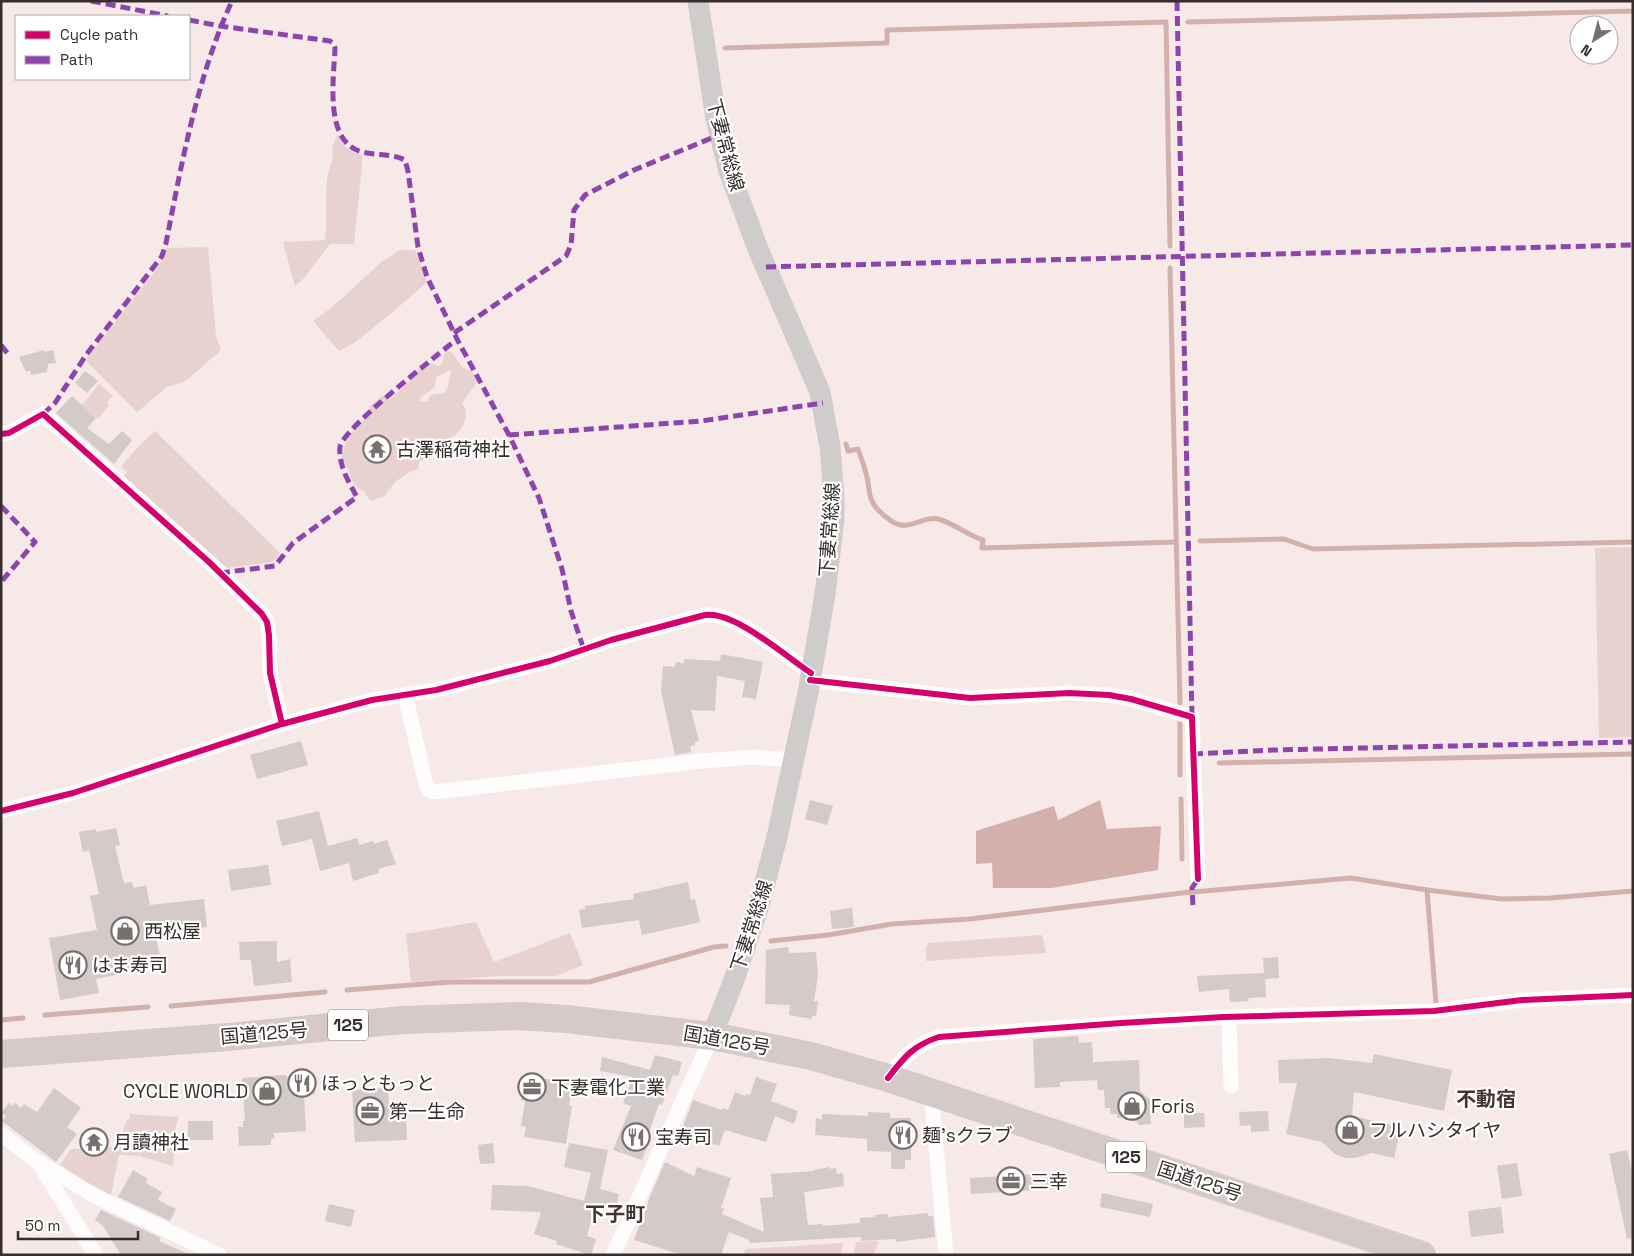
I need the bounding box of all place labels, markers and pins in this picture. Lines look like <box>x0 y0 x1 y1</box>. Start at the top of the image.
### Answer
temple icon: 古澤稲荷神社 <box>362 434 392 464</box>
place label: 古澤稲荷神社 <box>396 437 510 462</box>
shop icon: 西松屋 <box>110 916 140 946</box>
place label: 西松屋 <box>144 919 201 944</box>
restaurant icon: はま寿司 <box>58 950 88 980</box>
place label: はま寿司 <box>92 953 168 978</box>
restaurant icon: ほっともっと <box>287 1068 317 1098</box>
place label: ほっともっと <box>321 1071 435 1096</box>
office icon: 下妻電化工業 <box>517 1072 547 1102</box>
place label: 下妻電化工業 <box>551 1075 665 1100</box>
shop icon: CYCLE WORLD <box>252 1076 282 1106</box>
place label: CYCLE WORLD <box>123 1079 248 1104</box>
shop icon: Foris <box>1117 1091 1147 1121</box>
place label: Foris <box>1151 1094 1195 1119</box>
office icon: 第一生命 <box>355 1096 385 1126</box>
place label: 第一生命 <box>389 1099 465 1124</box>
shop icon: フルハシタイヤ <box>1335 1115 1365 1145</box>
place label: フルハシタイヤ <box>1369 1118 1501 1143</box>
restaurant icon: 麺'sクラブ <box>888 1120 918 1150</box>
restaurant icon: 宝寿司 <box>621 1122 651 1152</box>
place label: 麺'sクラブ <box>922 1123 1013 1148</box>
place label: 宝寿司 <box>655 1125 712 1150</box>
temple icon: 月讀神社 <box>79 1127 109 1157</box>
place label: 月讀神社 <box>113 1130 189 1155</box>
office icon: 三幸 <box>996 1166 1026 1196</box>
place label: 三幸 <box>1030 1169 1068 1194</box>

